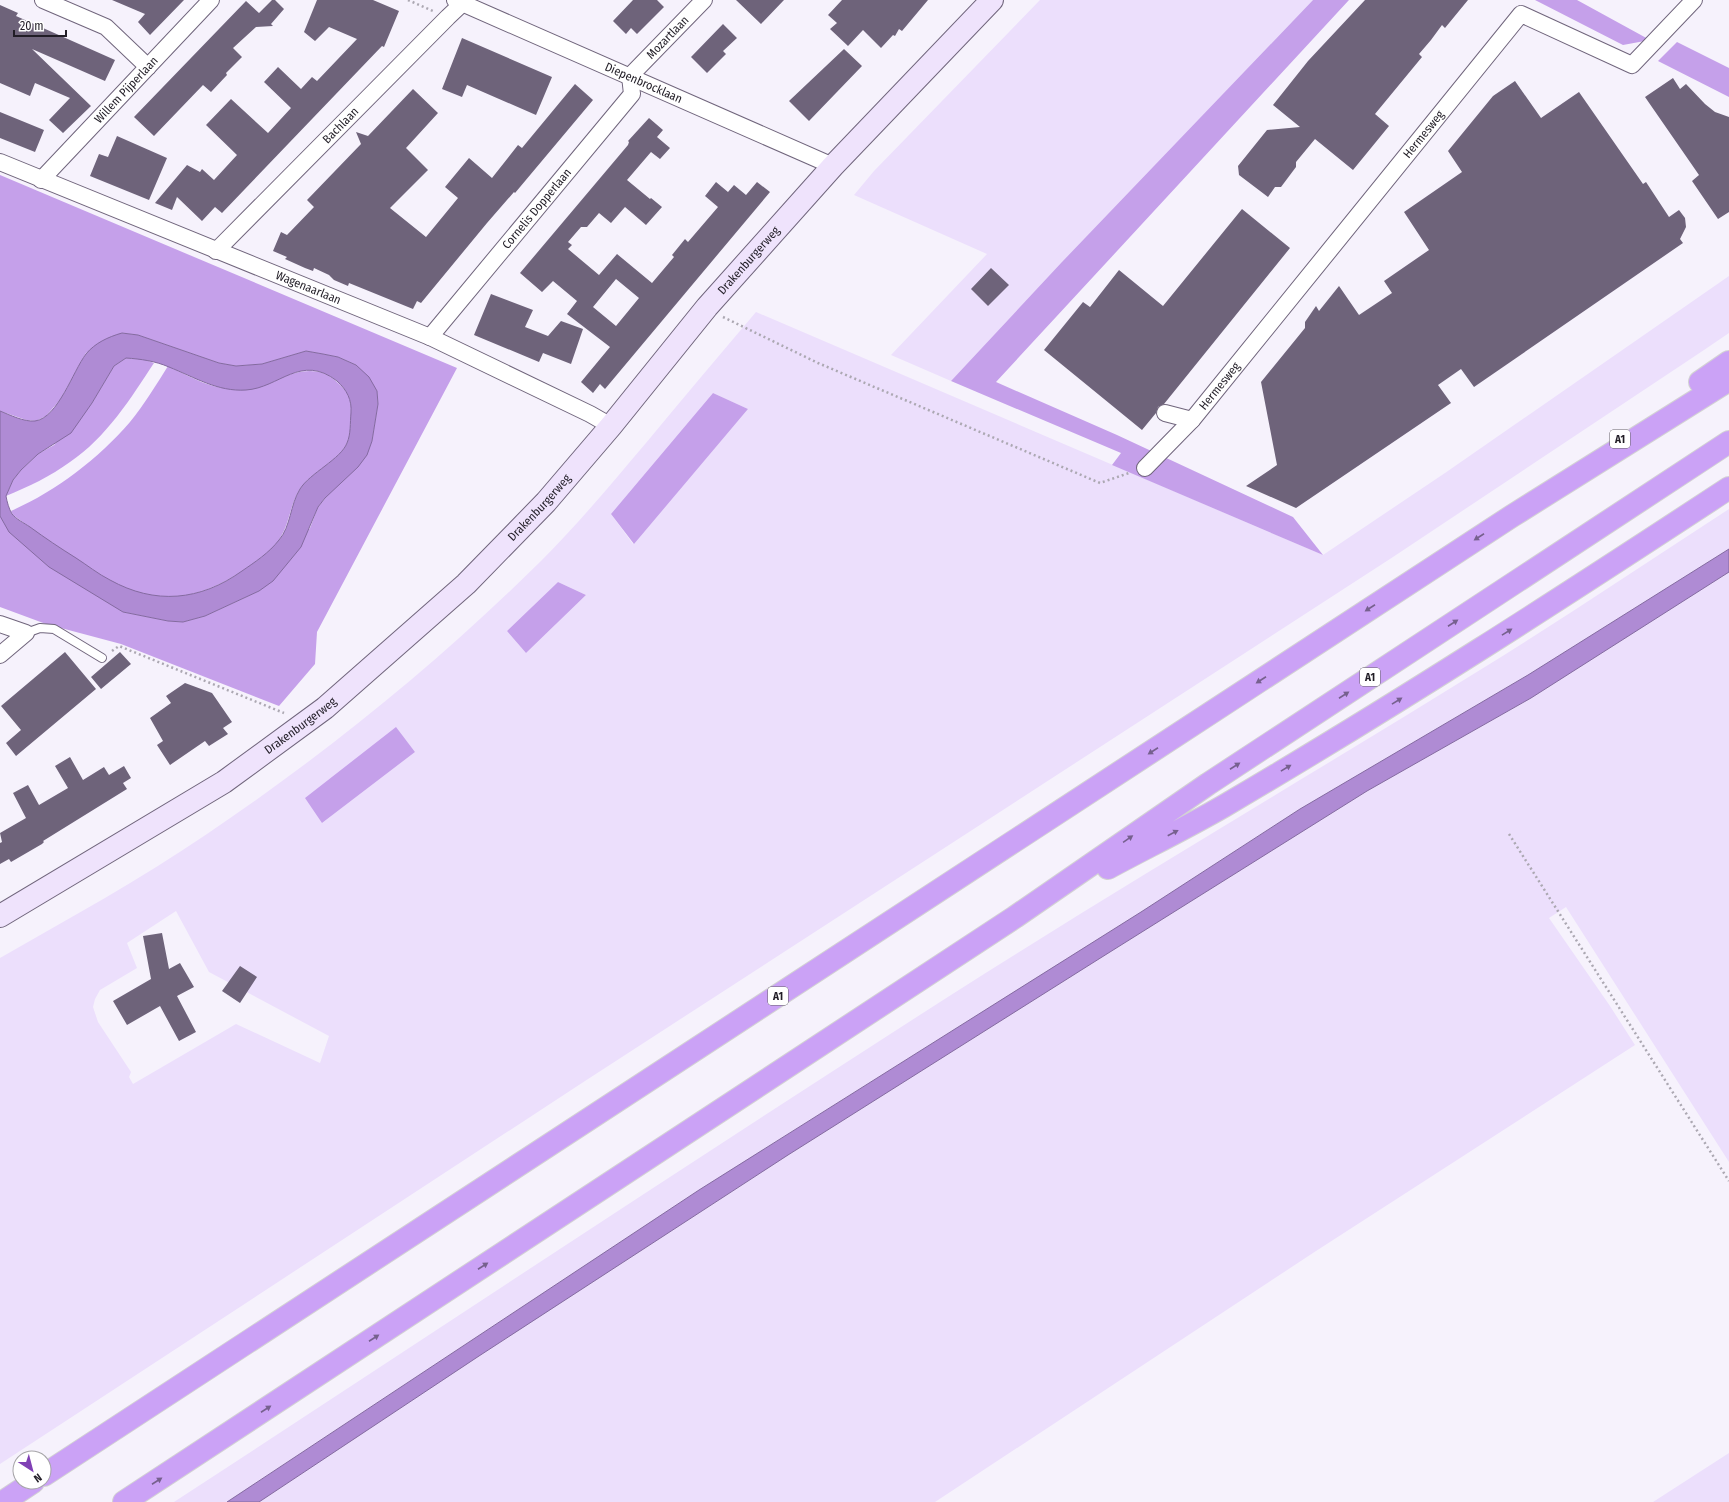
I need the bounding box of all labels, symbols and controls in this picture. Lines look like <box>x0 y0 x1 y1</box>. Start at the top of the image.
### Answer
scale bar <box>14 12 66 38</box>
street label: Mozartlaan <box>644 13 692 62</box>
text: 20 m <box>20 19 44 33</box>
street label: Willem Pijperlaan <box>91 54 161 126</box>
street label: Diepenbrocklaan <box>603 60 684 106</box>
street label: Bachlaan <box>320 104 361 146</box>
street label: Hermesweg <box>1400 107 1447 161</box>
street label: Cornelis Dopperlaan <box>499 166 574 252</box>
street label: Drakenburgerweg <box>715 223 783 297</box>
street label: Wagenaarlaan <box>274 268 343 307</box>
street label: Hermesweg <box>1196 359 1243 413</box>
road number: A1 <box>1610 430 1630 448</box>
street label: Drakenburgerweg <box>505 471 574 544</box>
one-way arrow <box>1474 533 1484 541</box>
one-way arrow <box>1364 605 1376 612</box>
one-way arrow <box>1447 619 1458 627</box>
one-way arrow <box>1502 628 1512 636</box>
road number: A1 <box>1360 668 1380 686</box>
one-way arrow <box>1255 676 1267 683</box>
one-way arrow <box>1338 691 1350 698</box>
street label: Drakenburgerweg <box>262 694 340 757</box>
one-way arrow <box>1391 698 1403 705</box>
one-way arrow <box>1147 747 1158 755</box>
one-way arrow <box>1230 762 1240 770</box>
one-way arrow <box>1280 765 1292 772</box>
one-way arrow <box>1167 830 1179 836</box>
one-way arrow <box>1123 835 1133 843</box>
road number: A1 <box>768 987 788 1005</box>
one-way arrow <box>477 1263 489 1270</box>
one-way arrow <box>369 1334 379 1342</box>
one-way arrow <box>261 1405 271 1413</box>
north arrow <box>12 1450 52 1490</box>
text: N <box>31 1470 44 1485</box>
one-way arrow <box>151 1477 163 1484</box>

